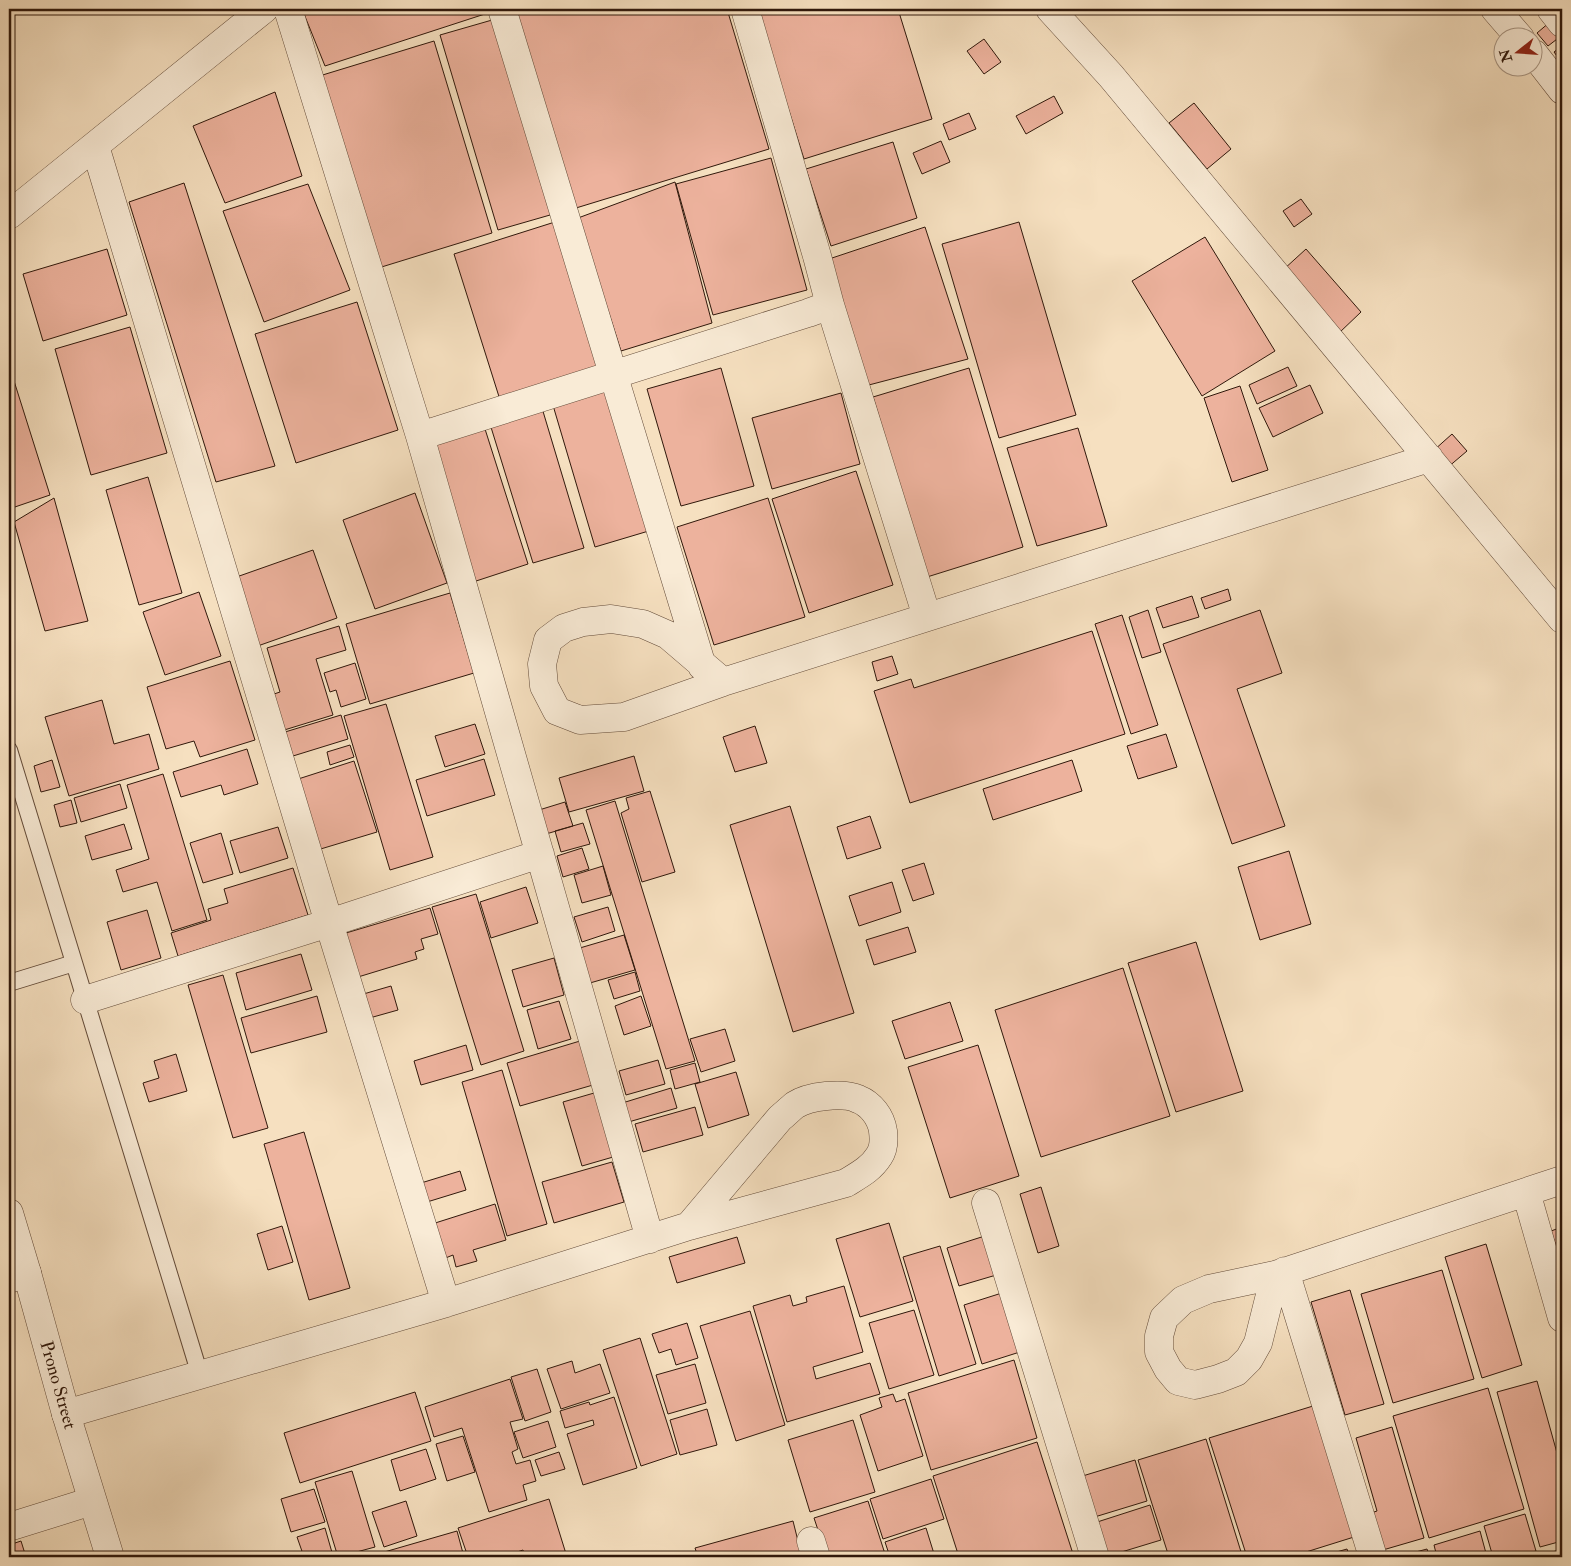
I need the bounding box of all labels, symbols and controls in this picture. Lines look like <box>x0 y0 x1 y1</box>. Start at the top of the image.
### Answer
north arrow <box>1494 28 1544 78</box>
text: N <box>1496 47 1516 65</box>
street label: Prono Street <box>34 1338 82 1432</box>

